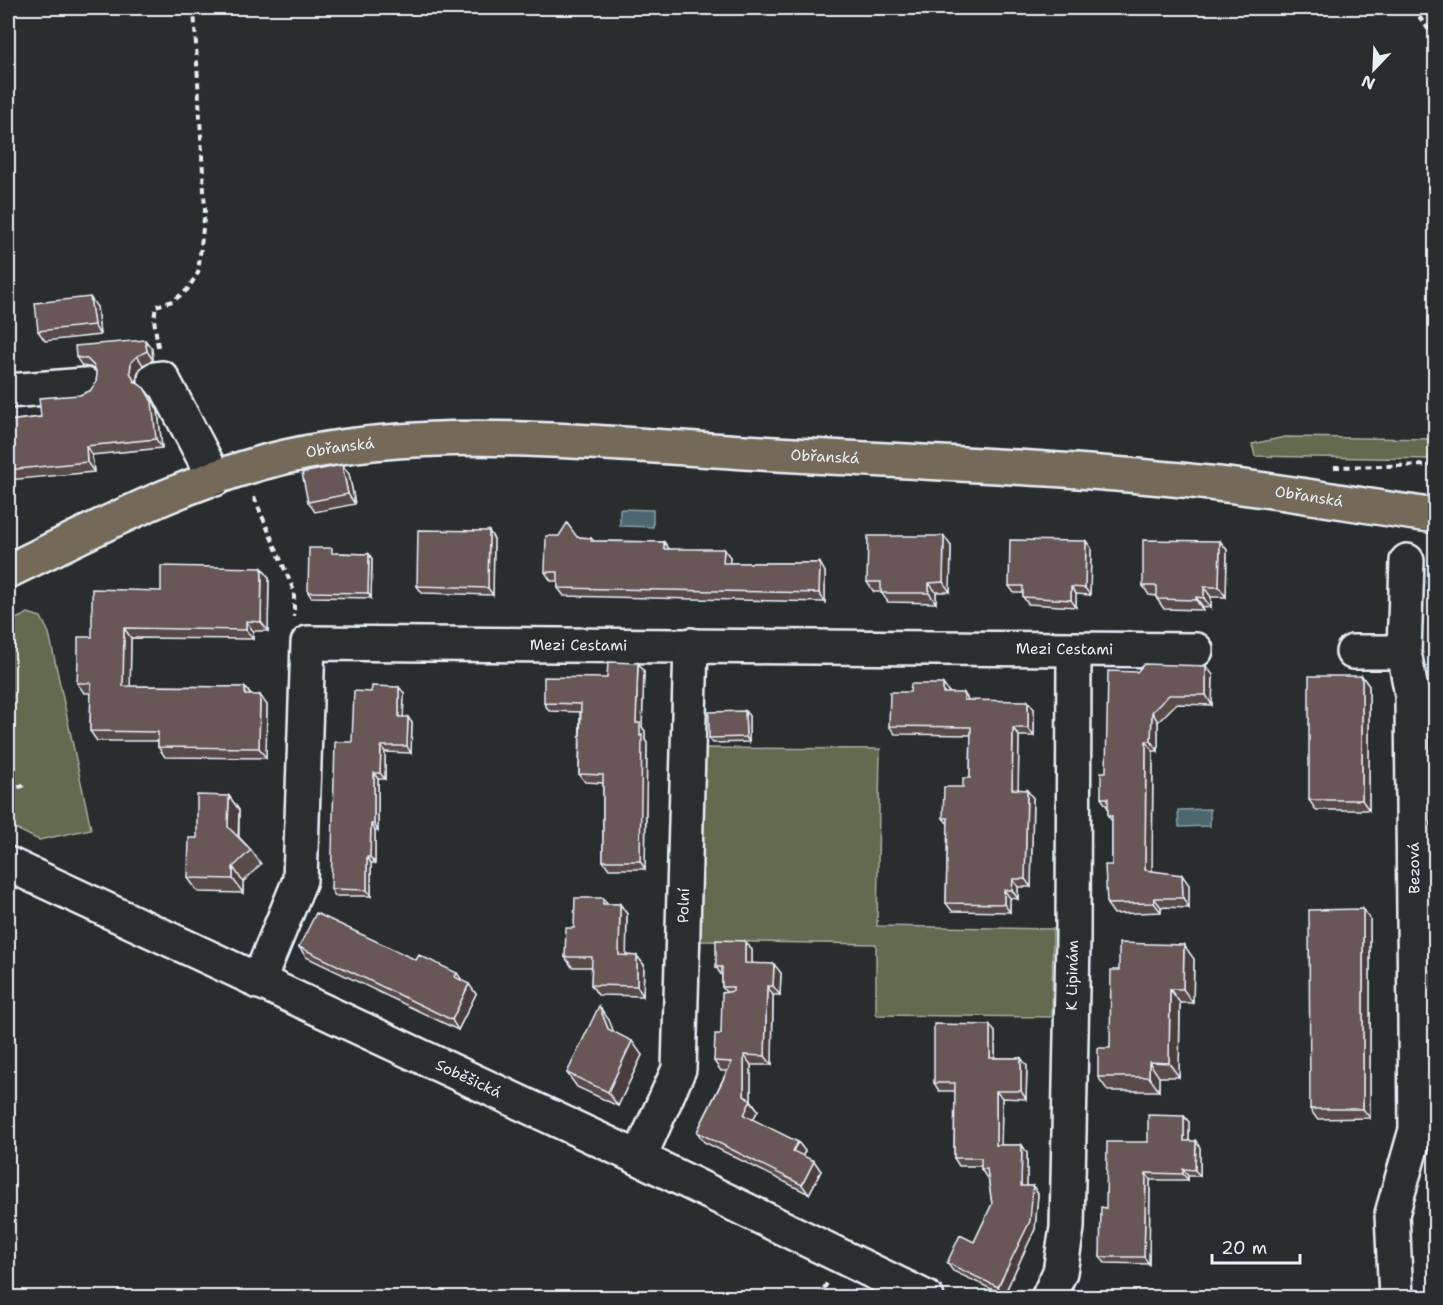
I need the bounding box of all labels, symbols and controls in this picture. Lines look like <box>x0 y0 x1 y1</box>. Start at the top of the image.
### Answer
north arrow <box>1344 39 1404 99</box>
text: N <box>1358 70 1378 94</box>
street label: Obřanská <box>304 433 376 463</box>
street label: Obřanská <box>790 445 861 469</box>
street label: Obřanská <box>1274 481 1345 512</box>
street label: Mezi Cestami <box>530 635 627 656</box>
street label: Mezi Cestami <box>1016 639 1113 659</box>
street label: Bezová <box>1404 841 1424 894</box>
street label: Polní <box>673 887 694 923</box>
street label: K Lipinám <box>1062 940 1083 1011</box>
street label: Soběšická <box>432 1055 505 1103</box>
scale bar <box>1212 1227 1300 1265</box>
text: 20 m <box>1221 1236 1267 1260</box>

